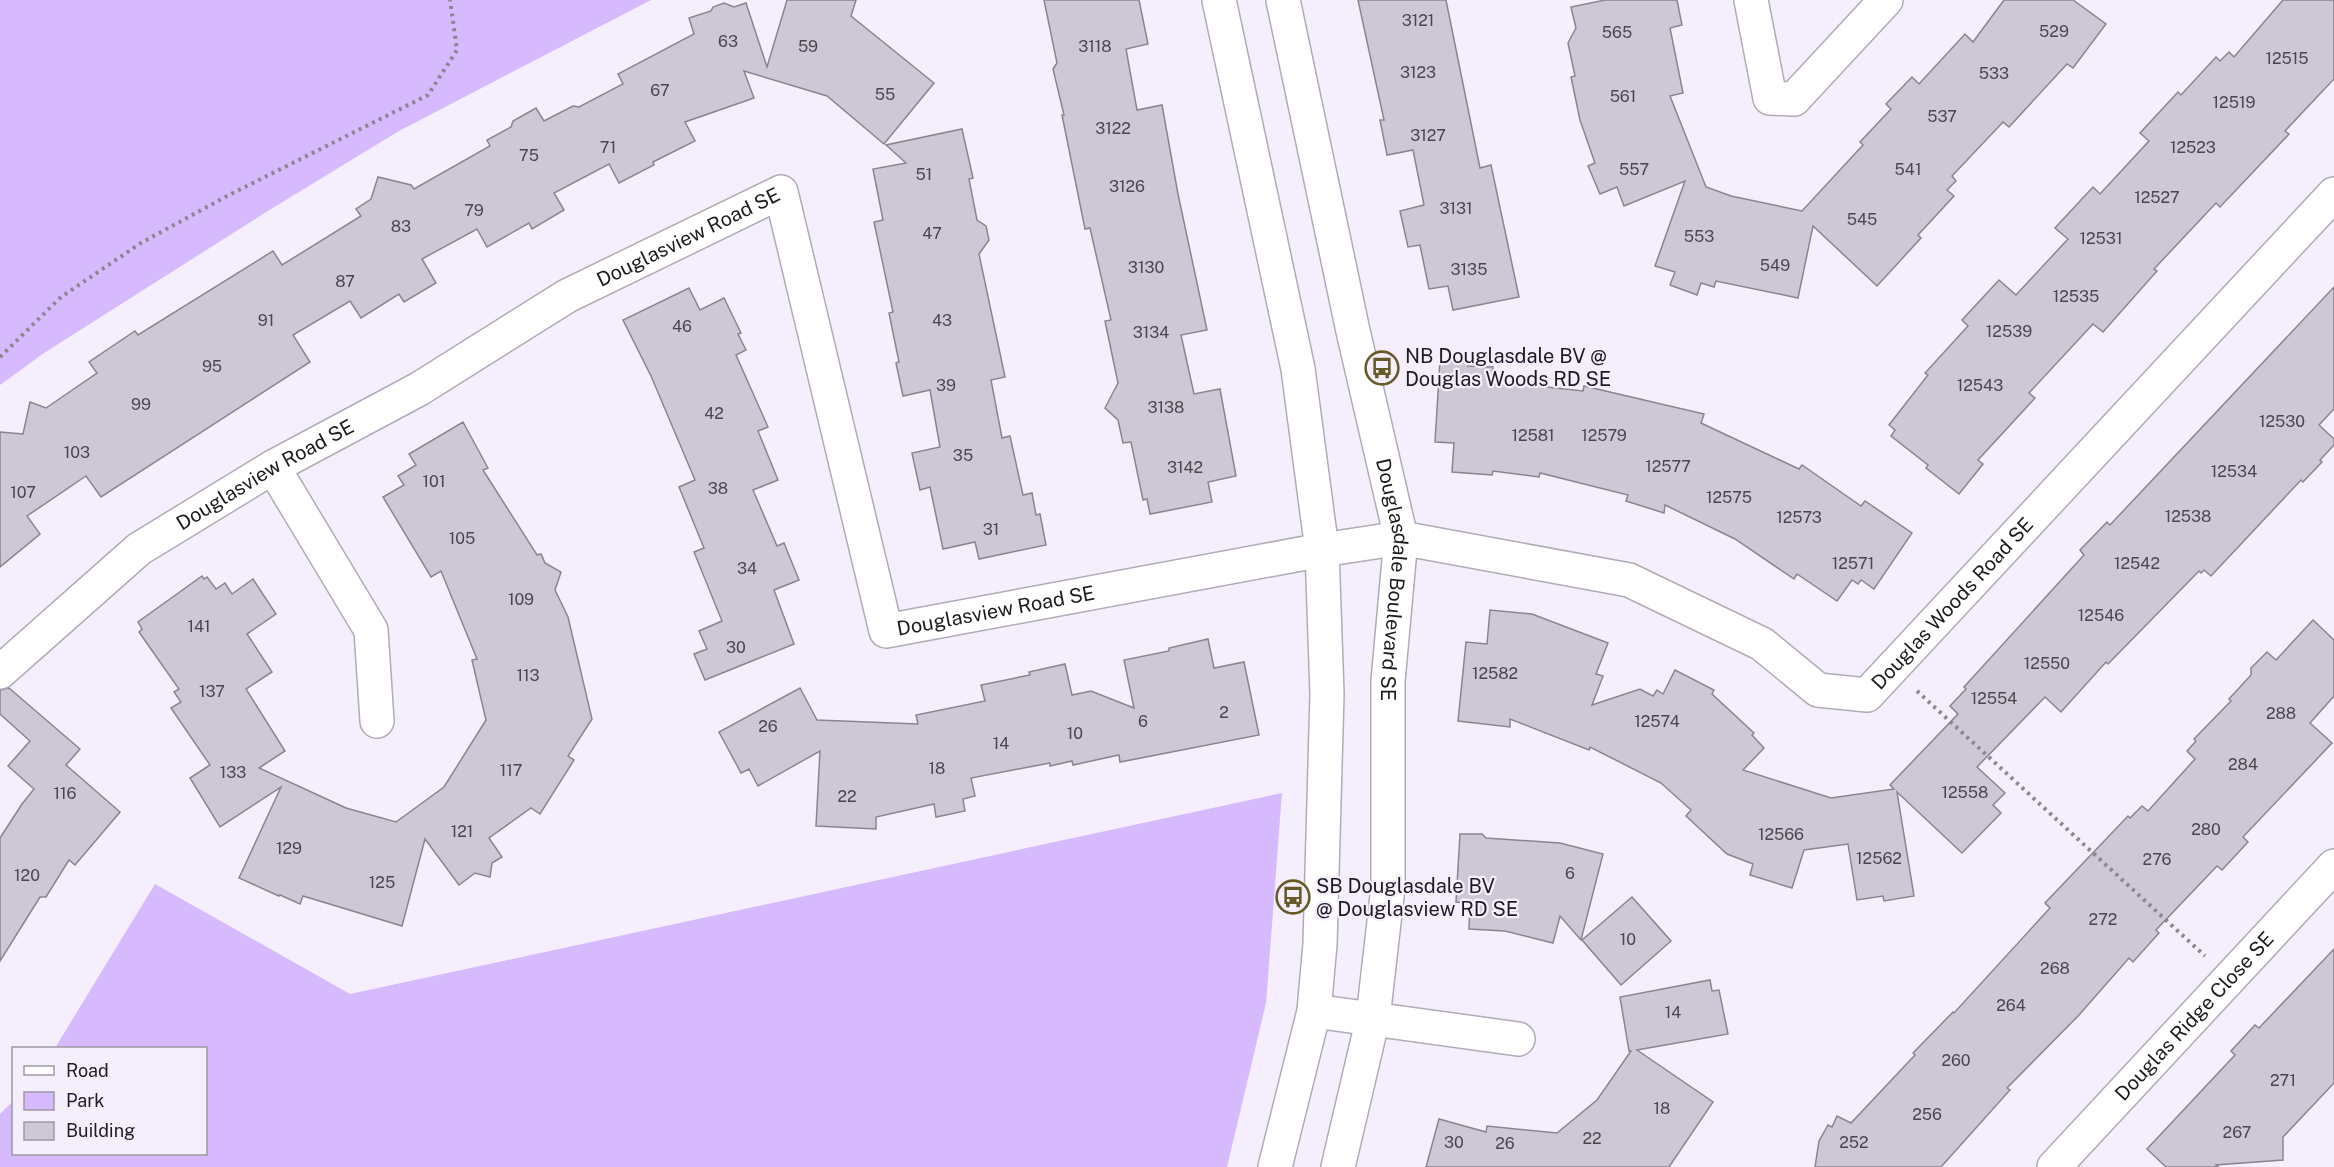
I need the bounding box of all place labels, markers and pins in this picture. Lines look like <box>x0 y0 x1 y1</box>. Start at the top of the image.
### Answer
place label: NB Douglasdale BV @ Douglas Woods RD SE <box>1405 344 1611 391</box>
bus stop icon: NB Douglasdale BV @ Douglas Woods RD SE <box>1364 350 1400 386</box>
place label: SB Douglasdale BV @ Douglasview RD SE <box>1316 874 1518 921</box>
bus stop icon: SB Douglasdale BV @ Douglasview RD SE <box>1275 879 1311 915</box>

